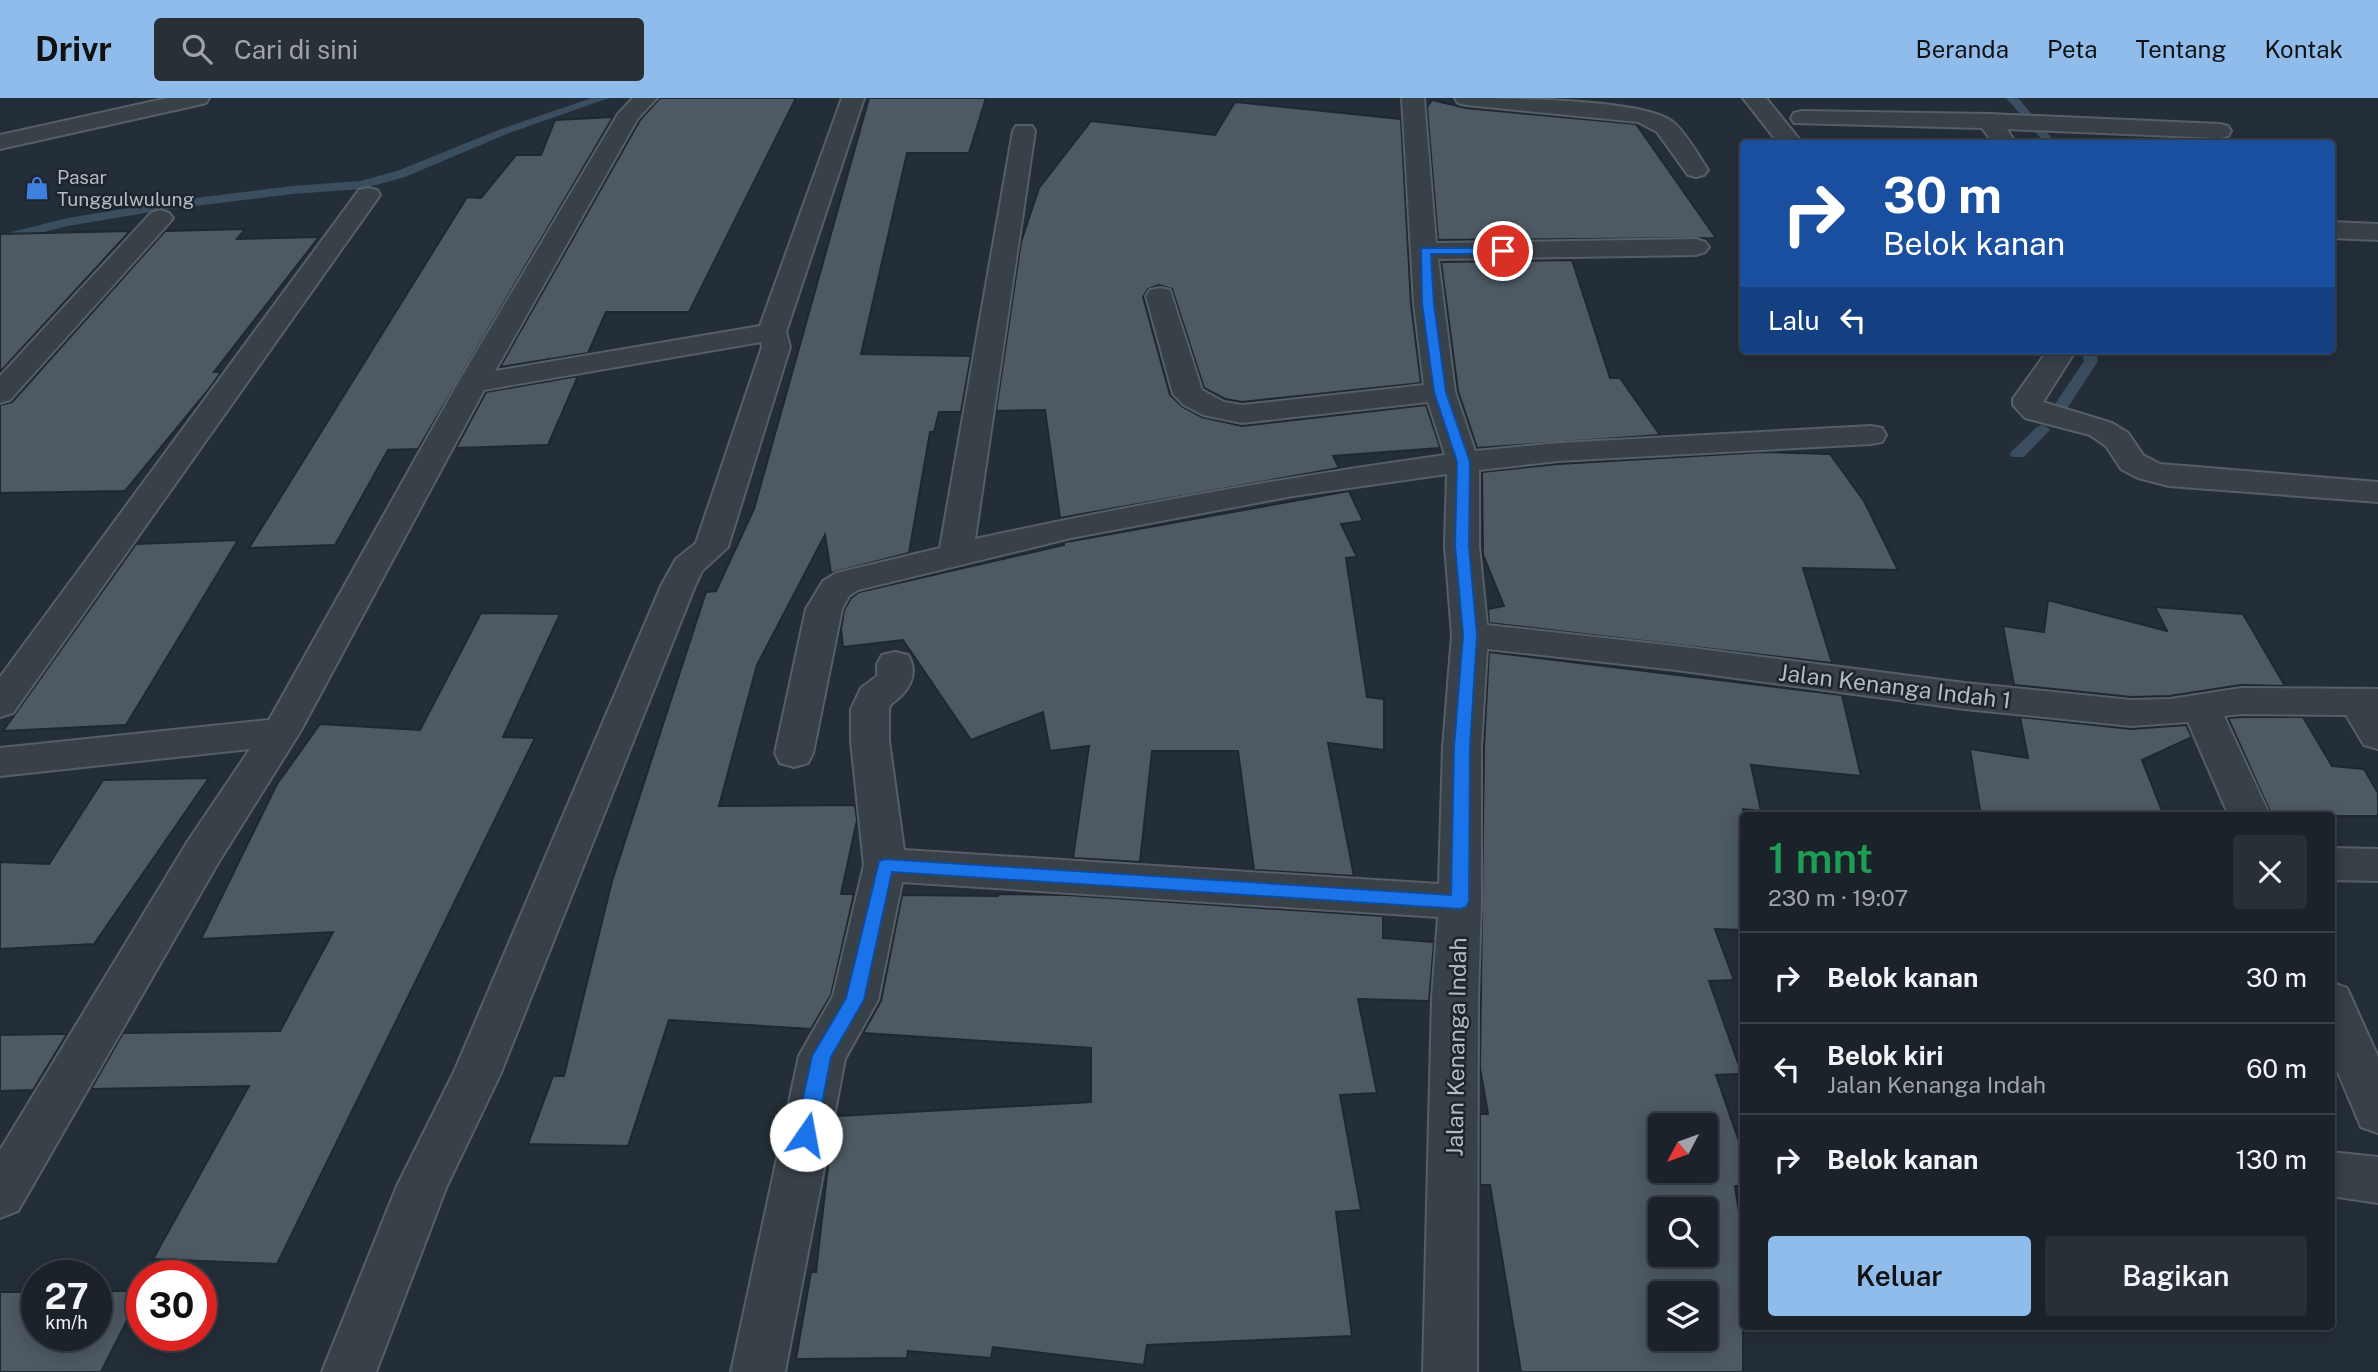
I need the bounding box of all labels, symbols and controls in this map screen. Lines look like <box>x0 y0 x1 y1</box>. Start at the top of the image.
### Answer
search box <box>154 18 644 81</box>
text: Drivr <box>35 30 112 68</box>
icon: search <box>178 30 216 68</box>
text: Cari di sini <box>234 34 358 65</box>
text: Beranda <box>1915 35 2009 63</box>
text: Peta <box>2047 35 2098 63</box>
text: Tentang <box>2136 35 2226 63</box>
text: Kontak <box>2264 35 2343 63</box>
place label: Pasar Tunggulwulung <box>57 166 195 210</box>
text: 30 m <box>1883 166 2002 224</box>
icon: right <box>1768 168 1859 259</box>
shop icon: Pasar Tunggulwulung <box>23 174 51 202</box>
pin <box>1473 221 1533 281</box>
text: Belok kanan <box>1883 225 2065 262</box>
icon: arrive <box>1484 232 1522 270</box>
icon: left <box>1834 301 1872 339</box>
text: Lalu <box>1768 305 1820 336</box>
street label: Jalan Kenanga Indah 1 <box>1777 658 2013 714</box>
text: 1 mnt <box>1768 833 1873 882</box>
button: close <box>2233 835 2307 909</box>
text: 230 m · 19:07 <box>1768 884 1908 911</box>
street label: Jalan Kenanga Indah <box>1441 937 1471 1157</box>
icon: right <box>1768 959 1806 997</box>
text: Belok kanan <box>1827 962 1978 993</box>
text: 30 m <box>2246 962 2307 993</box>
text: Belok kiri <box>1827 1040 1943 1071</box>
icon: left <box>1768 1050 1806 1088</box>
text: 60 m <box>2246 1053 2307 1084</box>
text: Jalan Kenanga Indah <box>1827 1071 2046 1098</box>
position arrow <box>769 1098 843 1172</box>
north arrow <box>1648 1113 1718 1183</box>
map controls <box>1648 1113 1718 1351</box>
icon: right <box>1768 1141 1806 1179</box>
text: Belok kanan <box>1827 1144 1978 1175</box>
text: 130 m <box>2235 1144 2307 1175</box>
button: search <box>1648 1197 1718 1267</box>
button: Keluar <box>1768 1236 2031 1316</box>
button: Bagikan <box>2045 1236 2307 1316</box>
speed limit sign: 30 <box>126 1260 217 1351</box>
text: 27 <box>44 1276 89 1317</box>
button: layers <box>1648 1281 1718 1351</box>
text: km/h <box>45 1312 88 1333</box>

